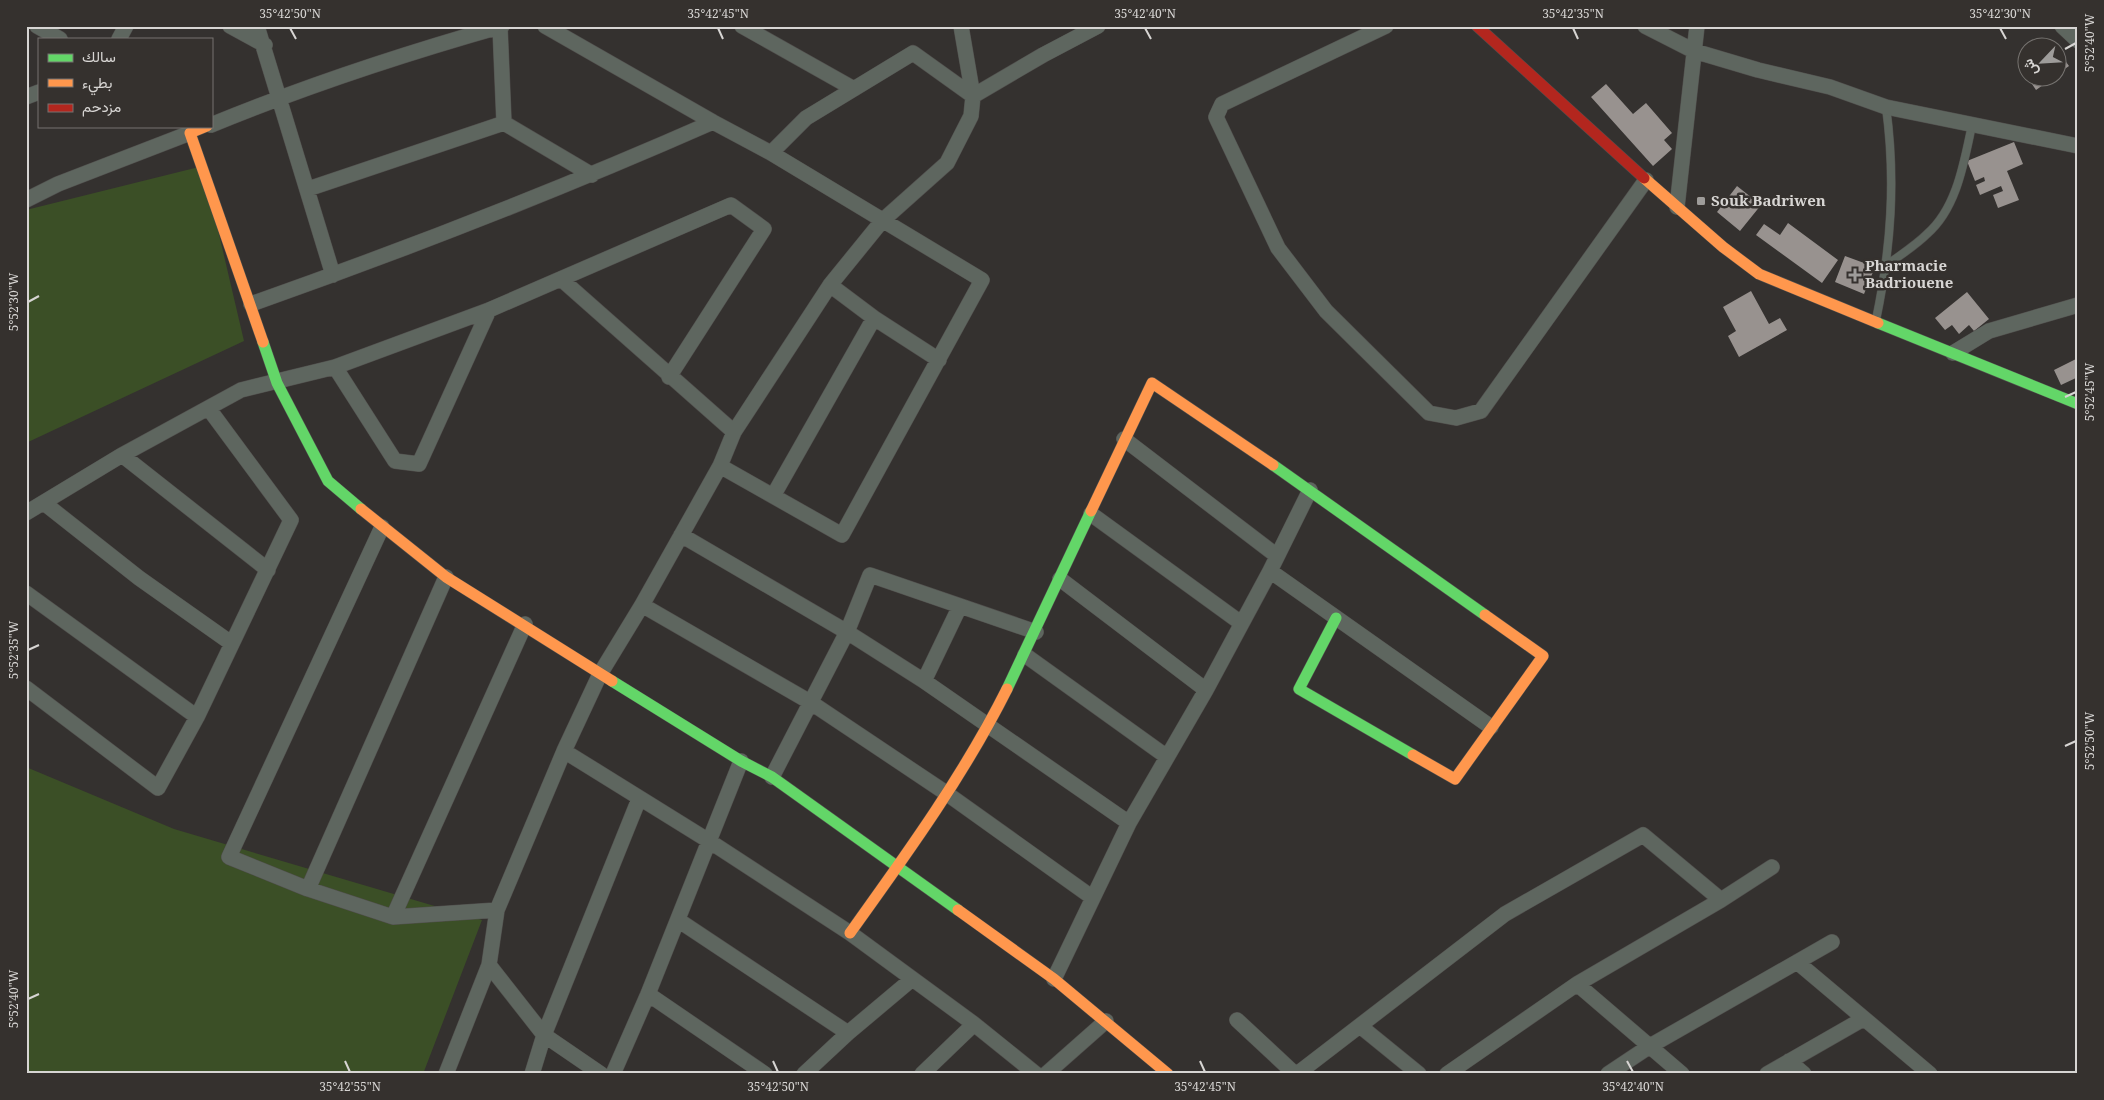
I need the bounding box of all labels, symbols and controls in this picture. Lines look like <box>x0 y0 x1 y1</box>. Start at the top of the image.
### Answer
text: 35°42'50"N <box>259 5 321 22</box>
text: 35°42'45"N <box>687 5 749 22</box>
text: 35°42'40"N <box>1114 5 1176 22</box>
text: 35°42'35"N <box>1542 5 1604 22</box>
text: 35°42'30"N <box>1969 5 2031 22</box>
text: 5°52'40"W <box>2081 13 2098 72</box>
legend <box>38 38 212 128</box>
north arrow <box>2016 38 2066 88</box>
text: سالك <box>82 46 116 66</box>
text: ش <box>2018 56 2042 79</box>
text: بطيء <box>82 72 112 96</box>
text: مزدحم <box>82 96 121 117</box>
place label: Souk Badriwen <box>1711 190 1826 210</box>
marker: Souk Badriwen <box>1695 195 1707 207</box>
place label: Pharmacie Badriouene <box>1865 255 1953 292</box>
marker: Pharmacie Badriouene <box>1849 269 1861 281</box>
text: 5°52'30"W <box>5 272 22 331</box>
text: 5°52'45"W <box>2081 362 2098 421</box>
text: 5°52'35"W <box>5 620 22 679</box>
text: 5°52'50"W <box>2081 711 2098 770</box>
text: 5°52'40"W <box>5 969 22 1028</box>
text: 35°42'55"N <box>319 1078 381 1095</box>
text: 35°42'50"N <box>747 1078 809 1095</box>
text: 35°42'45"N <box>1174 1078 1236 1095</box>
text: 35°42'40"N <box>1602 1078 1664 1095</box>

